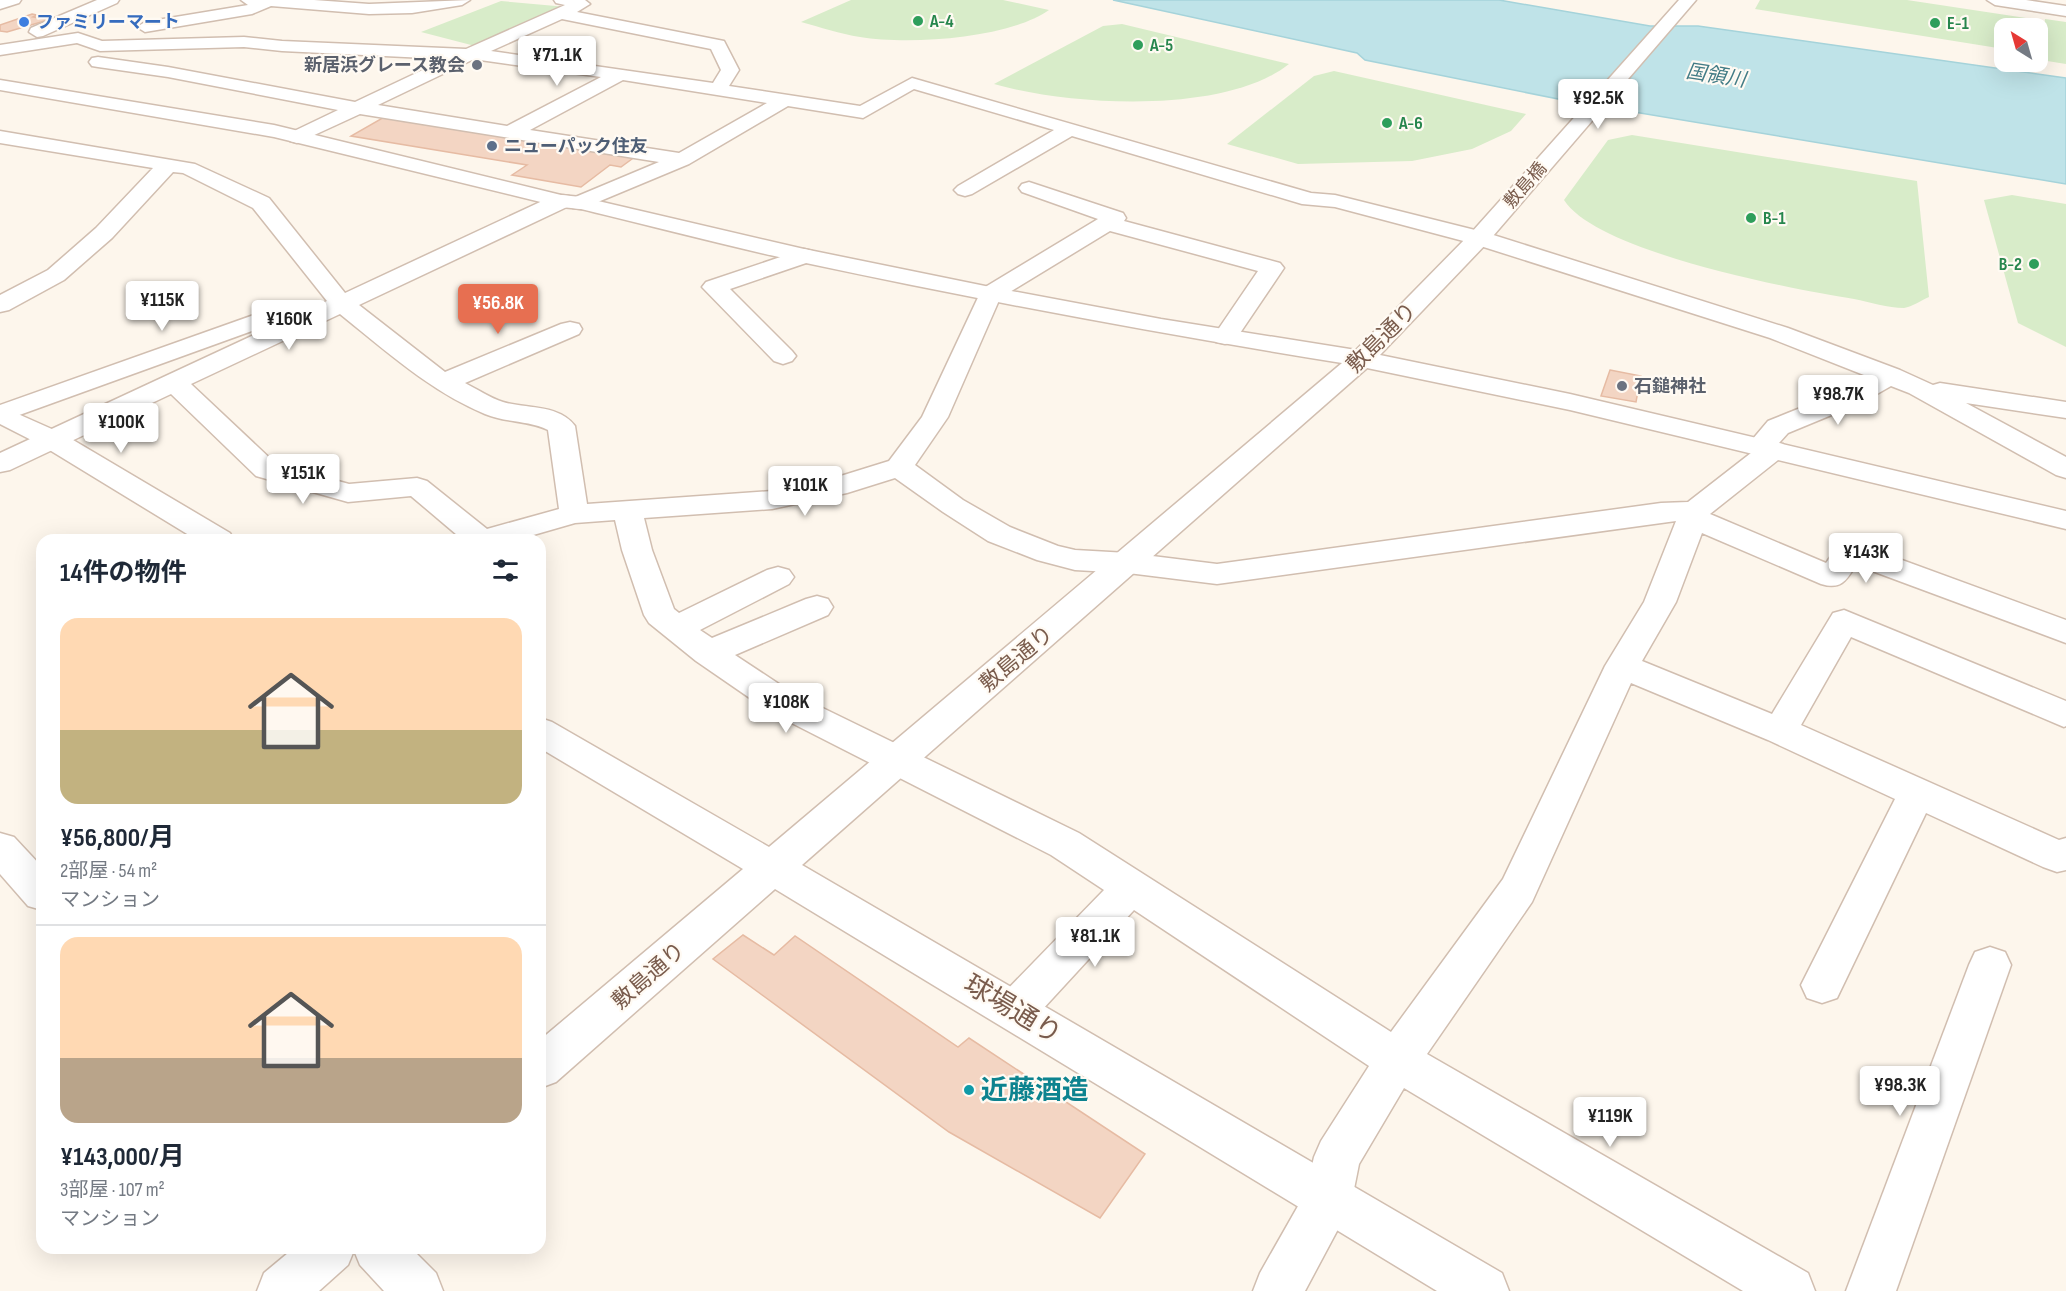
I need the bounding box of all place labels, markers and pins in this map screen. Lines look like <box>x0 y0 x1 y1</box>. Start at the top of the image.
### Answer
place label: A-4 <box>929 11 954 32</box>
place label: ファミリーマート <box>36 12 180 33</box>
place label: E-1 <box>1947 13 1969 34</box>
marker: A-4 <box>911 14 925 28</box>
marker: ファミリーマート <box>17 15 31 29</box>
marker: E-1 <box>1928 16 1942 30</box>
place label: A-5 <box>1149 35 1173 56</box>
pin: ¥71.1K <box>508 36 606 87</box>
marker: A-5 <box>1131 38 1145 52</box>
place label: 新居浜グレース教会 <box>304 55 465 76</box>
marker: 新居浜グレース教会 <box>470 58 484 72</box>
pin: ¥92.5K <box>1549 79 1647 130</box>
place label: A-6 <box>1398 113 1423 134</box>
marker: A-6 <box>1380 116 1394 130</box>
place label: ニューパック住友 <box>504 136 648 157</box>
marker: ニューパック住友 <box>485 139 499 153</box>
place label: B-1 <box>1763 208 1786 229</box>
marker: B-1 <box>1744 211 1758 225</box>
place label: B-2 <box>1999 254 2022 275</box>
marker: B-2 <box>2027 257 2041 271</box>
pin: ¥115K <box>120 281 204 332</box>
pin: ¥56.8K <box>449 284 547 335</box>
pin: ¥160K <box>247 300 331 351</box>
pin: ¥98.7K <box>1789 375 1887 426</box>
place label: 石鎚神社 <box>1634 376 1706 397</box>
marker: 石鎚神社 <box>1615 379 1629 393</box>
pin: ¥100K <box>79 403 163 454</box>
pin: ¥151K <box>261 454 345 505</box>
pin: ¥101K <box>763 466 847 517</box>
pin: ¥143K <box>1824 533 1908 584</box>
pin: ¥108K <box>744 683 828 734</box>
pin: ¥81.1K <box>1046 917 1144 968</box>
pin: ¥98.3K <box>1851 1066 1949 1117</box>
place label: 近藤酒造 <box>981 1075 1089 1107</box>
marker: 近藤酒造 <box>962 1083 976 1097</box>
pin: ¥119K <box>1568 1097 1652 1148</box>

